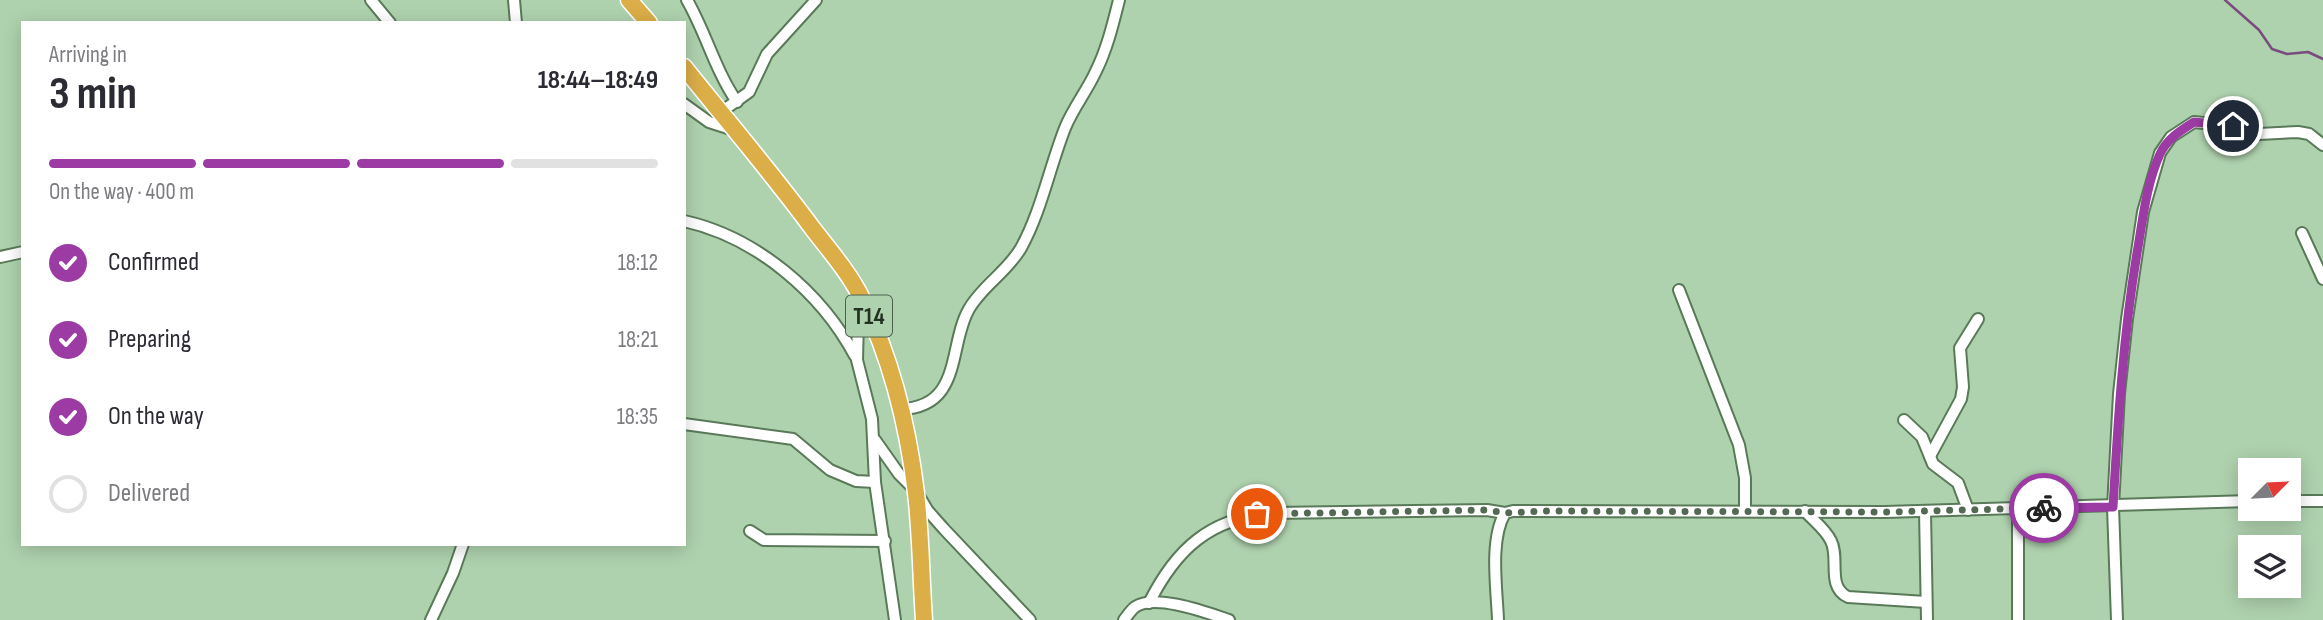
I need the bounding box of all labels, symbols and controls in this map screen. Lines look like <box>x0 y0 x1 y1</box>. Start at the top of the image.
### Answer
text: Arriving in <box>49 41 127 69</box>
text: 18:44–18:49 <box>538 65 658 96</box>
text: 3 min <box>49 67 137 122</box>
pin <box>2203 96 2263 156</box>
icon: home <box>2214 107 2252 145</box>
text: On the way · 400 m <box>49 178 194 206</box>
icon: check <box>49 244 87 282</box>
text: Confirmed <box>108 247 199 278</box>
text: 18:12 <box>618 249 658 277</box>
road number: T14 <box>846 296 892 337</box>
icon: check <box>49 321 87 359</box>
text: Preparing <box>108 324 191 355</box>
text: 18:21 <box>618 326 658 354</box>
icon: check <box>49 398 87 436</box>
text: On the way <box>108 401 204 432</box>
text: 18:35 <box>617 403 658 431</box>
north arrow <box>2238 458 2301 522</box>
map controls <box>2238 458 2301 598</box>
courier <box>2009 473 2079 543</box>
text: Delivered <box>108 478 190 509</box>
pin <box>1227 484 1287 544</box>
icon: bike <box>2025 489 2063 527</box>
icon: bag <box>1238 495 1276 533</box>
button: layers <box>2238 535 2301 598</box>

